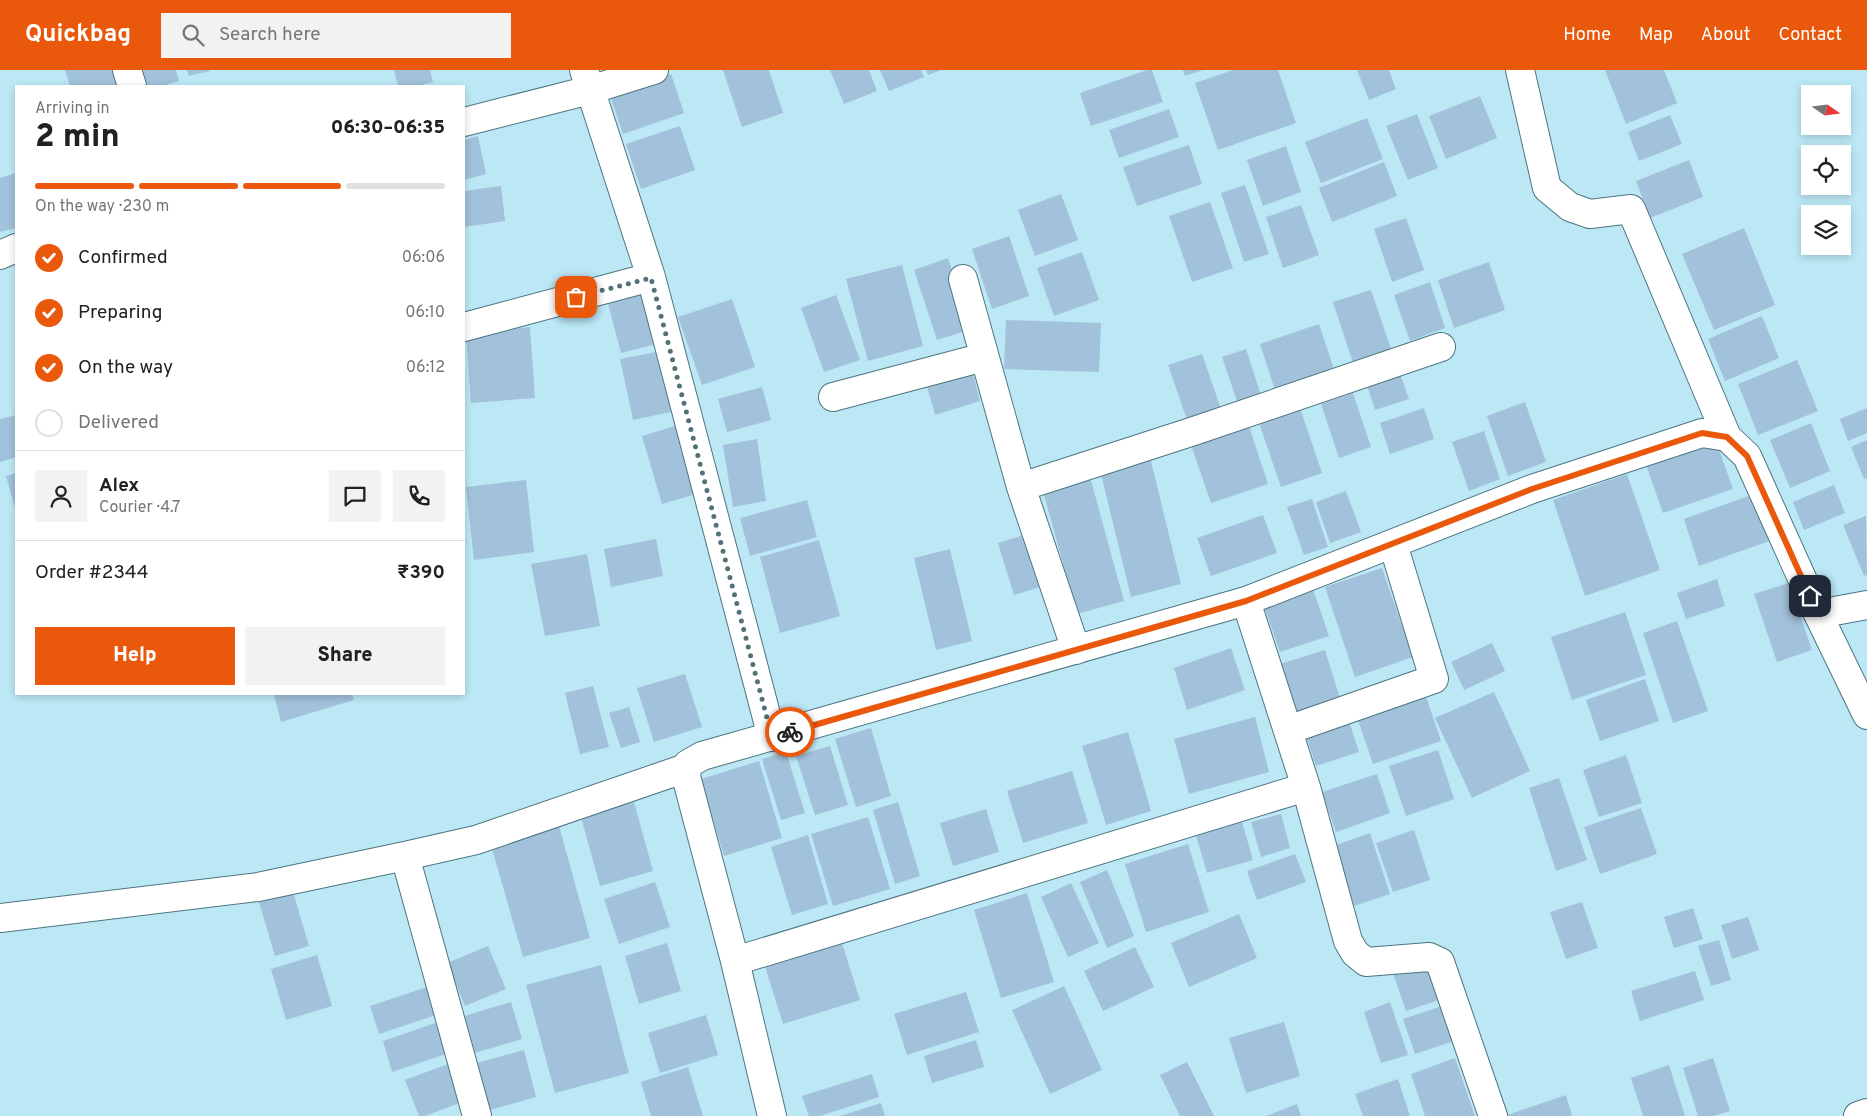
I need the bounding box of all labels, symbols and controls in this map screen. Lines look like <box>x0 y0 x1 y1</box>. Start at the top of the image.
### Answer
search box <box>161 13 511 58</box>
text: Quickbag <box>25 20 131 50</box>
icon: search <box>179 21 207 49</box>
text: Search here <box>219 23 321 47</box>
text: Home <box>1563 24 1611 47</box>
text: Map <box>1639 24 1673 47</box>
text: About <box>1701 24 1750 47</box>
text: Contact <box>1778 24 1842 47</box>
north arrow <box>1801 85 1851 135</box>
map controls <box>1801 85 1851 255</box>
text: Arriving in <box>35 99 110 119</box>
text: 06:30–06:35 <box>331 116 445 140</box>
text: 2 min <box>35 118 120 158</box>
button: locate <box>1801 145 1851 195</box>
text: On the way · 230 m <box>35 197 169 217</box>
button: layers <box>1801 205 1851 255</box>
icon: check <box>35 244 63 272</box>
text: Confirmed <box>78 246 168 270</box>
text: 06:06 <box>402 248 445 268</box>
pin <box>555 276 597 318</box>
icon: bag <box>562 283 590 311</box>
icon: check <box>35 299 63 327</box>
text: Preparing <box>78 301 162 325</box>
text: 06:10 <box>405 303 445 323</box>
icon: check <box>35 354 63 382</box>
text: On the way <box>78 356 173 380</box>
text: 06:12 <box>406 358 445 378</box>
text: Delivered <box>78 411 159 435</box>
button: person <box>35 470 87 522</box>
button: chat <box>329 470 381 522</box>
button: phone <box>393 470 445 522</box>
text: Alex <box>99 474 139 498</box>
text: Courier · 4.7 <box>99 498 180 518</box>
text: Order #2344 <box>35 561 148 585</box>
text: ₹390 <box>397 561 445 585</box>
pin <box>1789 575 1831 617</box>
icon: home <box>1796 582 1824 610</box>
button: Help <box>35 627 235 685</box>
button: Share <box>245 627 445 685</box>
courier <box>765 707 815 757</box>
icon: bike <box>776 718 804 746</box>

